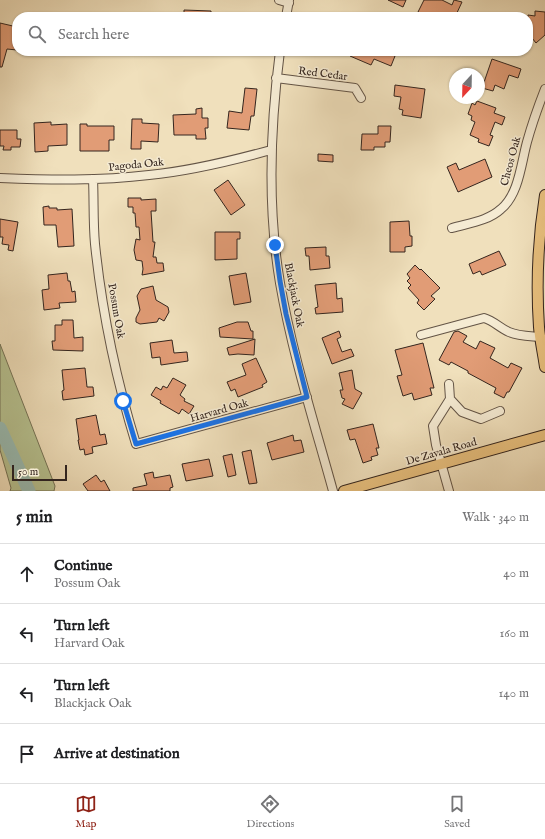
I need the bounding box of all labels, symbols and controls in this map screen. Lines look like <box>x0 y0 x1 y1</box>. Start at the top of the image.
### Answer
search box <box>12 12 533 56</box>
icon: search <box>26 23 48 45</box>
text: Search here <box>58 25 129 44</box>
street label: Red Cedar <box>298 64 348 84</box>
north arrow <box>449 68 485 104</box>
street label: Cheos Oak <box>498 135 524 188</box>
street label: Pagoda Oak <box>108 155 165 175</box>
route end <box>266 236 284 254</box>
street label: Blackjack Oak <box>281 262 307 329</box>
street label: Possum Oak <box>104 282 128 340</box>
route start <box>114 392 132 410</box>
street label: Harvard Oak <box>189 396 250 426</box>
street label: De Zavala Road <box>404 435 479 469</box>
scale bar <box>12 463 67 482</box>
text: 50 m <box>18 465 38 479</box>
text: 5 min <box>16 507 53 528</box>
text: Walk · 340 m <box>462 509 529 526</box>
text: Continue <box>54 556 112 575</box>
icon: ahead <box>16 563 38 585</box>
text: 40 m <box>503 565 529 582</box>
text: Possum Oak <box>54 575 120 592</box>
text: Turn left <box>54 616 110 635</box>
icon: left <box>16 623 38 645</box>
text: 160 m <box>499 625 529 642</box>
text: Harvard Oak <box>54 635 125 652</box>
text: Turn left <box>54 676 110 695</box>
icon: left <box>16 683 38 705</box>
text: 140 m <box>499 685 529 702</box>
text: Blackjack Oak <box>54 695 132 712</box>
icon: arrive <box>16 743 38 765</box>
text: Arrive at destination <box>54 744 180 763</box>
tab: Map <box>75 793 97 831</box>
tab: Directions <box>247 793 294 831</box>
tab: Saved <box>444 793 470 831</box>

